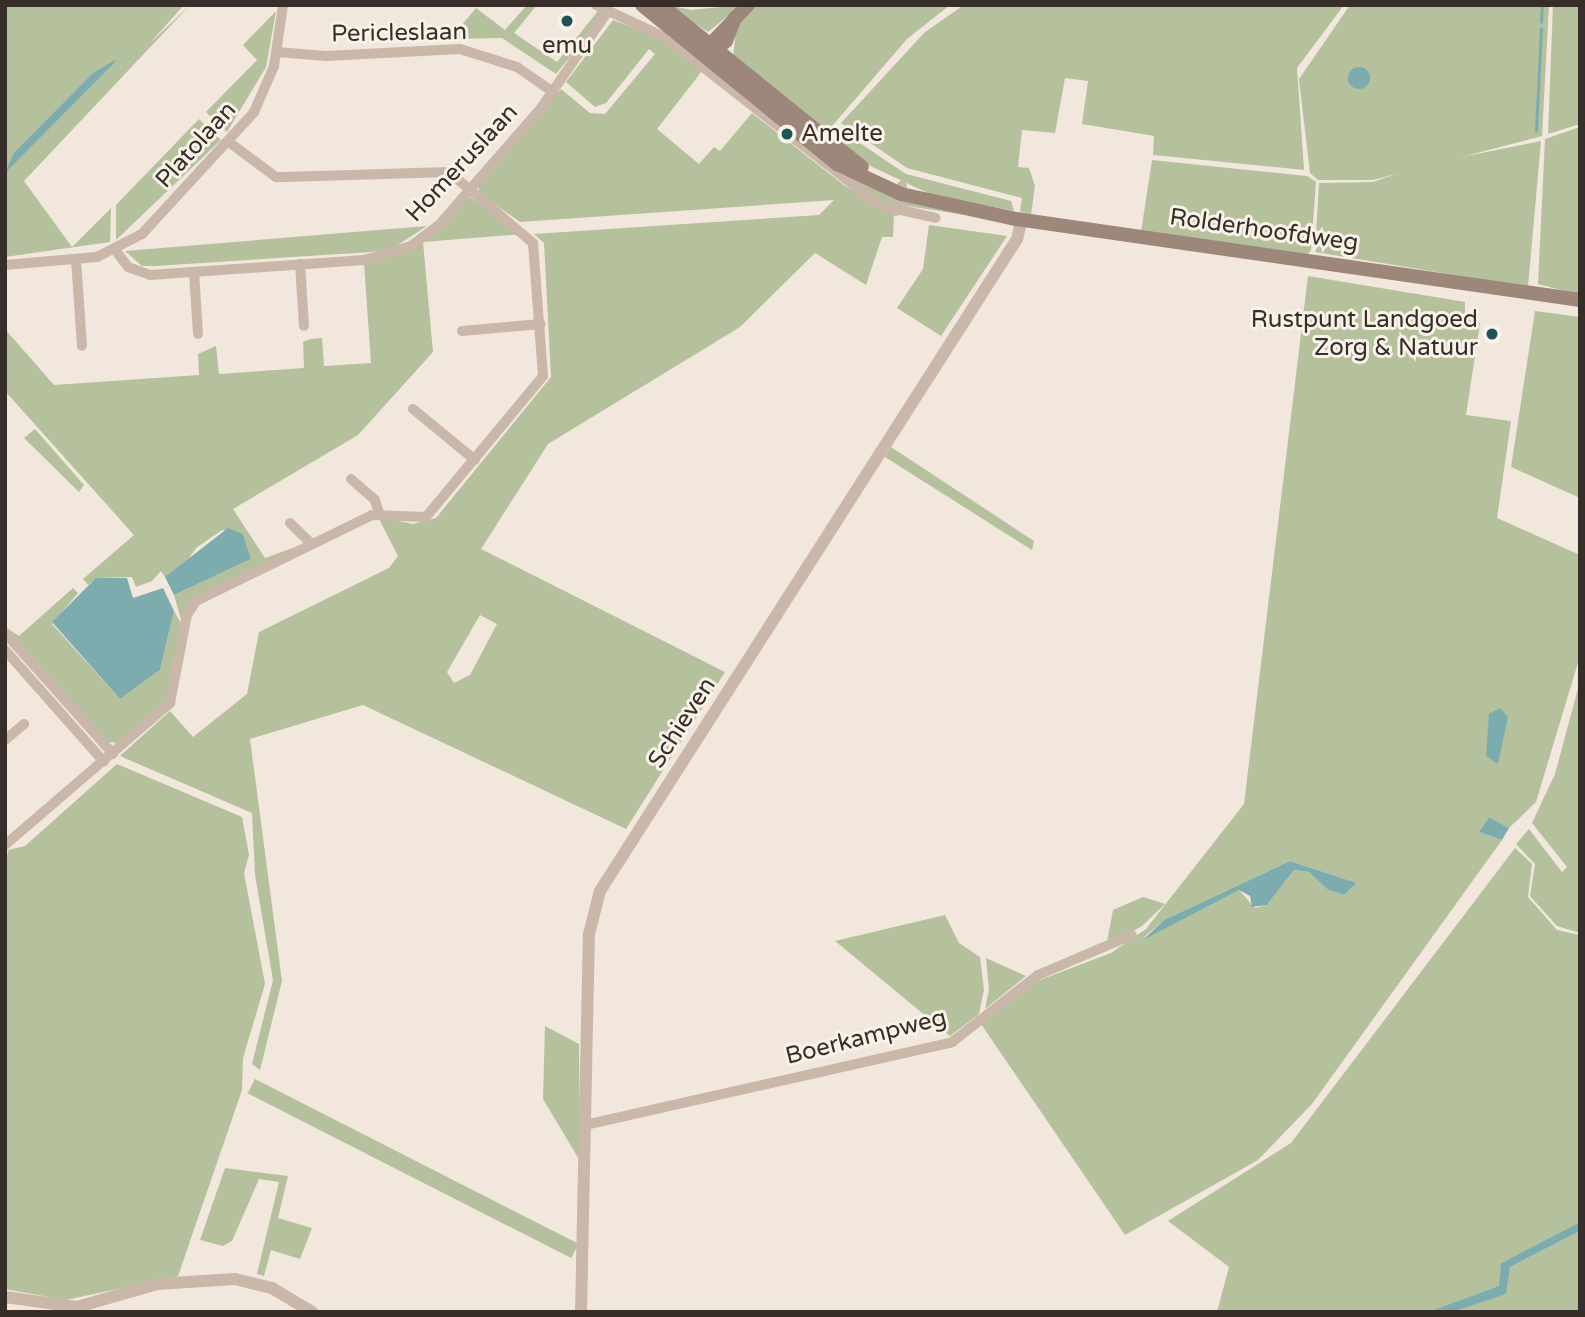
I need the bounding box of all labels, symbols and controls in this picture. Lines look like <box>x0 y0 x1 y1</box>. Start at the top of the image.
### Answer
marker: emu <box>559 13 575 29</box>
street label: Pericleslaan <box>331 17 467 49</box>
place label: emu <box>542 32 592 60</box>
street label: Platolaan <box>150 96 242 194</box>
street label: Homeruslaan <box>400 98 524 228</box>
place label: Amelte <box>801 120 883 148</box>
marker: Amelte <box>779 126 795 142</box>
street label: Rolderhoofdweg <box>1168 202 1360 258</box>
place label: Rustpunt Landgoed Zorg & Natuur <box>1251 306 1478 362</box>
marker: Rustpunt Landgoed Zorg & Natuur <box>1484 326 1500 342</box>
street label: Schieven <box>642 672 722 774</box>
street label: Boerkampweg <box>783 1003 949 1071</box>

